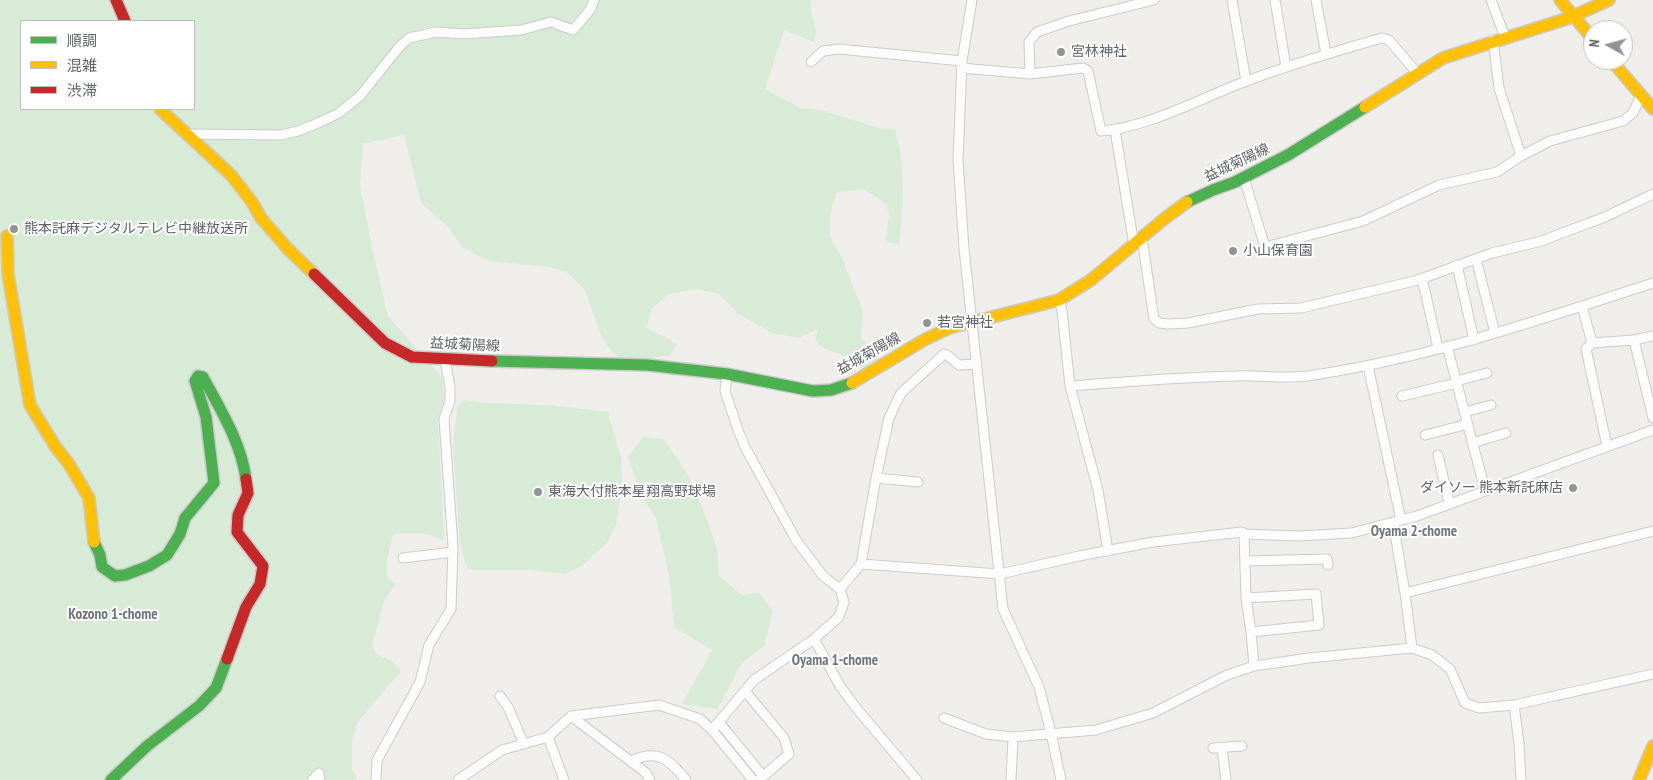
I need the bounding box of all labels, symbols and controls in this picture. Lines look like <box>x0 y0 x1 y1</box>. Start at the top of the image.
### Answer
legend <box>20 20 195 110</box>
north arrow <box>1583 20 1633 70</box>
text: 順調 <box>67 31 97 50</box>
text: N <box>1585 38 1603 48</box>
place label: 宮林神社 <box>1071 44 1127 60</box>
marker: 宮林神社 <box>1055 46 1067 58</box>
text: 混雑 <box>67 56 97 75</box>
text: 渋滞 <box>67 81 97 100</box>
street label: 益城菊陽線 <box>1202 141 1272 185</box>
place label: 熊本託麻デジタルテレビ中継放送所 <box>24 221 248 237</box>
marker: 熊本託麻デジタルテレビ中継放送所 <box>8 223 20 235</box>
place label: 小山保育園 <box>1243 243 1313 259</box>
marker: 小山保育園 <box>1227 245 1239 257</box>
place label: 若宮神社 <box>937 315 993 331</box>
marker: 若宮神社 <box>921 317 933 329</box>
street label: 益城菊陽線 <box>834 330 904 378</box>
street label: 益城菊陽線 <box>430 335 500 355</box>
place label: ダイソー 熊本新託麻店 <box>1420 480 1563 496</box>
marker: ダイソー 熊本新託麻店 <box>1567 482 1579 494</box>
place label: 東海大付熊本星翔高野球場 <box>548 484 716 500</box>
marker: 東海大付熊本星翔高野球場 <box>532 486 544 498</box>
district label: Oyama 2-chome <box>1371 523 1457 541</box>
district label: Kozono 1-chome <box>68 606 158 624</box>
district label: Oyama 1-chome <box>792 652 878 670</box>

